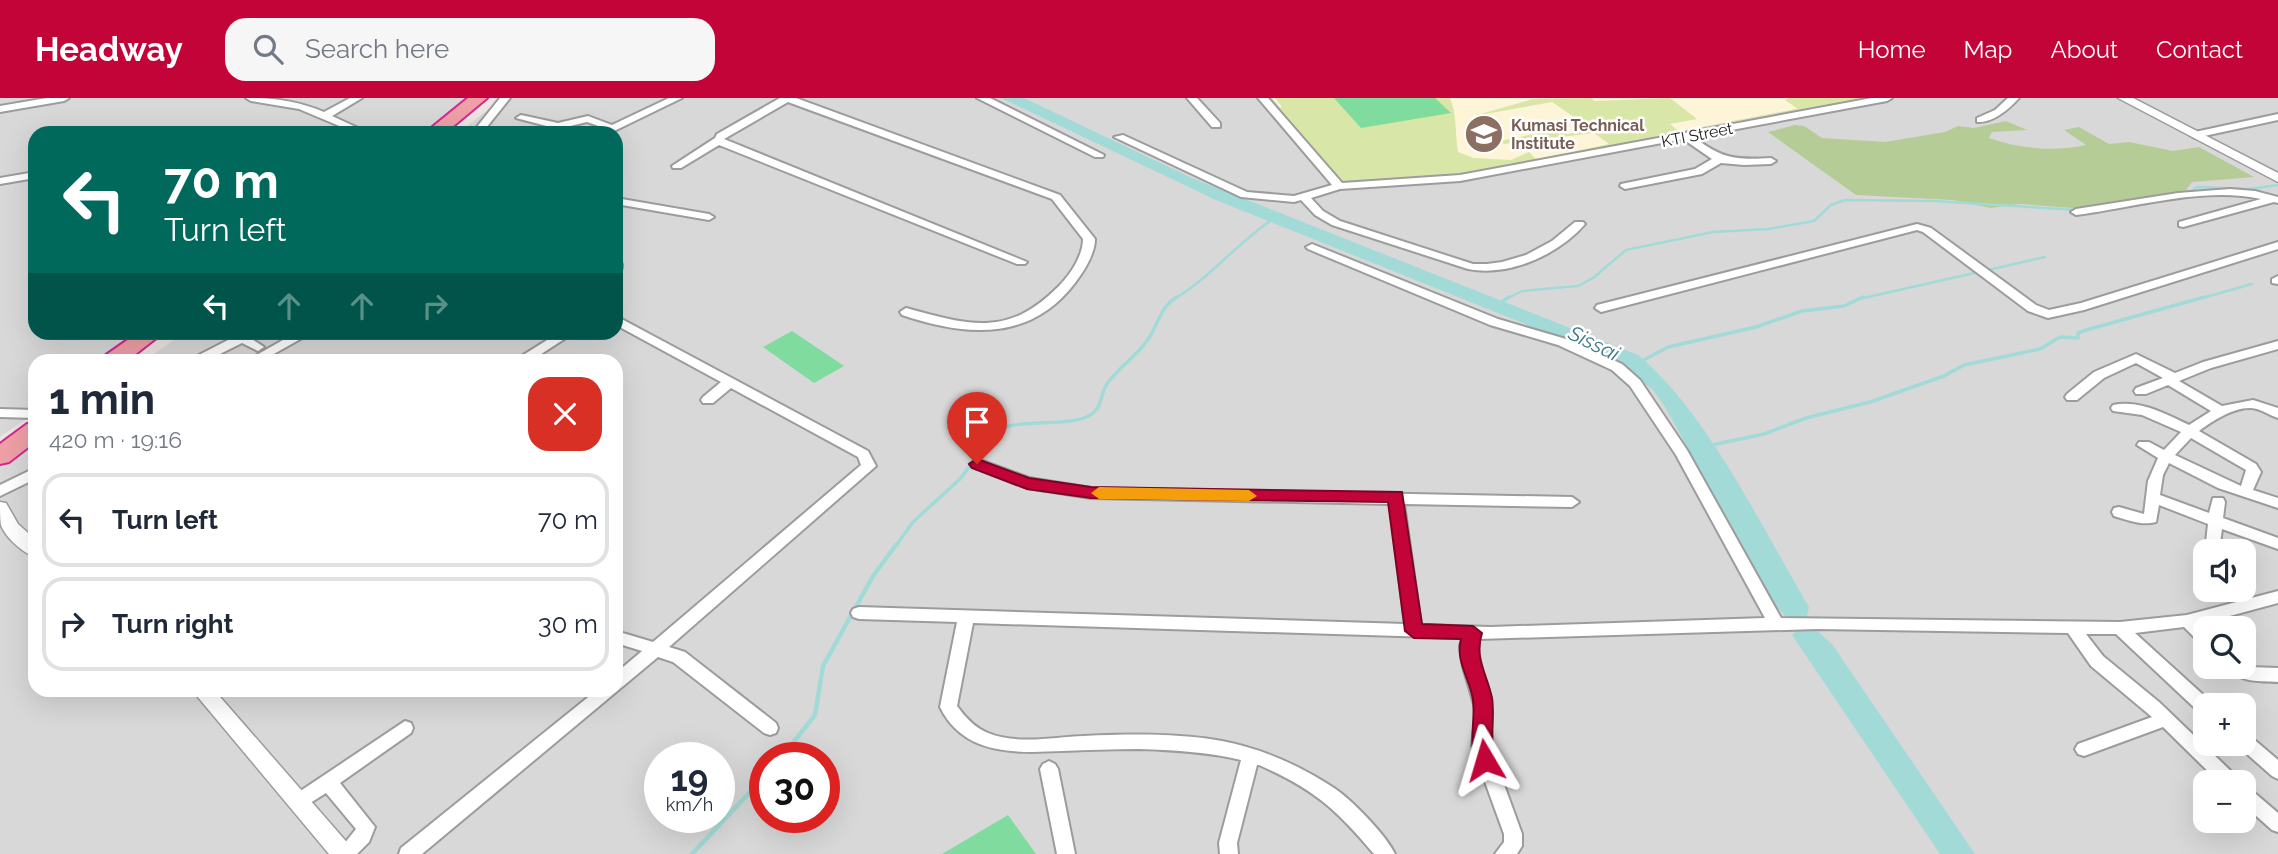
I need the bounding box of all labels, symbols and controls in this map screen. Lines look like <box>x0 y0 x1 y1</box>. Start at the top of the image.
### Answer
search box <box>225 18 715 81</box>
text: Headway <box>35 30 183 69</box>
icon: search <box>249 30 287 68</box>
text: Search here <box>305 34 449 64</box>
text: Home <box>1858 35 1926 64</box>
text: Map <box>1964 35 2012 64</box>
text: About <box>2050 35 2118 64</box>
text: Contact <box>2156 35 2243 64</box>
school or university icon: Kumasi Technical Institute <box>1463 113 1505 155</box>
place label: Kumasi Technical Institute <box>1511 116 1645 153</box>
street label: KTI Street <box>1660 119 1735 151</box>
text: 70 m <box>164 152 279 209</box>
icon: left <box>49 154 140 245</box>
text: Turn left <box>164 211 286 248</box>
icon: left <box>197 287 235 325</box>
icon: ahead <box>270 287 308 325</box>
icon: ahead <box>343 287 381 325</box>
icon: right <box>416 287 454 325</box>
water label: Sissai <box>1564 320 1624 366</box>
text: 1 min <box>49 375 155 424</box>
button: close <box>528 377 602 451</box>
pin <box>947 392 1007 464</box>
icon: arrive <box>958 403 996 441</box>
text: 420 m · 19:16 <box>49 426 182 453</box>
icon: left <box>53 501 91 539</box>
text: Turn left <box>112 505 218 535</box>
text: 70 m <box>538 505 598 535</box>
map controls <box>2193 539 2256 833</box>
button: sound <box>2193 539 2256 602</box>
icon: right <box>53 605 91 643</box>
text: Turn right <box>112 609 233 639</box>
text: 30 m <box>538 609 598 639</box>
button: search <box>2193 616 2256 679</box>
button: + <box>2193 693 2256 756</box>
position arrow <box>1448 723 1522 797</box>
speed limit sign: 30 <box>749 742 840 833</box>
text: 19 <box>671 758 708 799</box>
button: − <box>2193 770 2256 833</box>
text: km/h <box>666 794 713 815</box>

